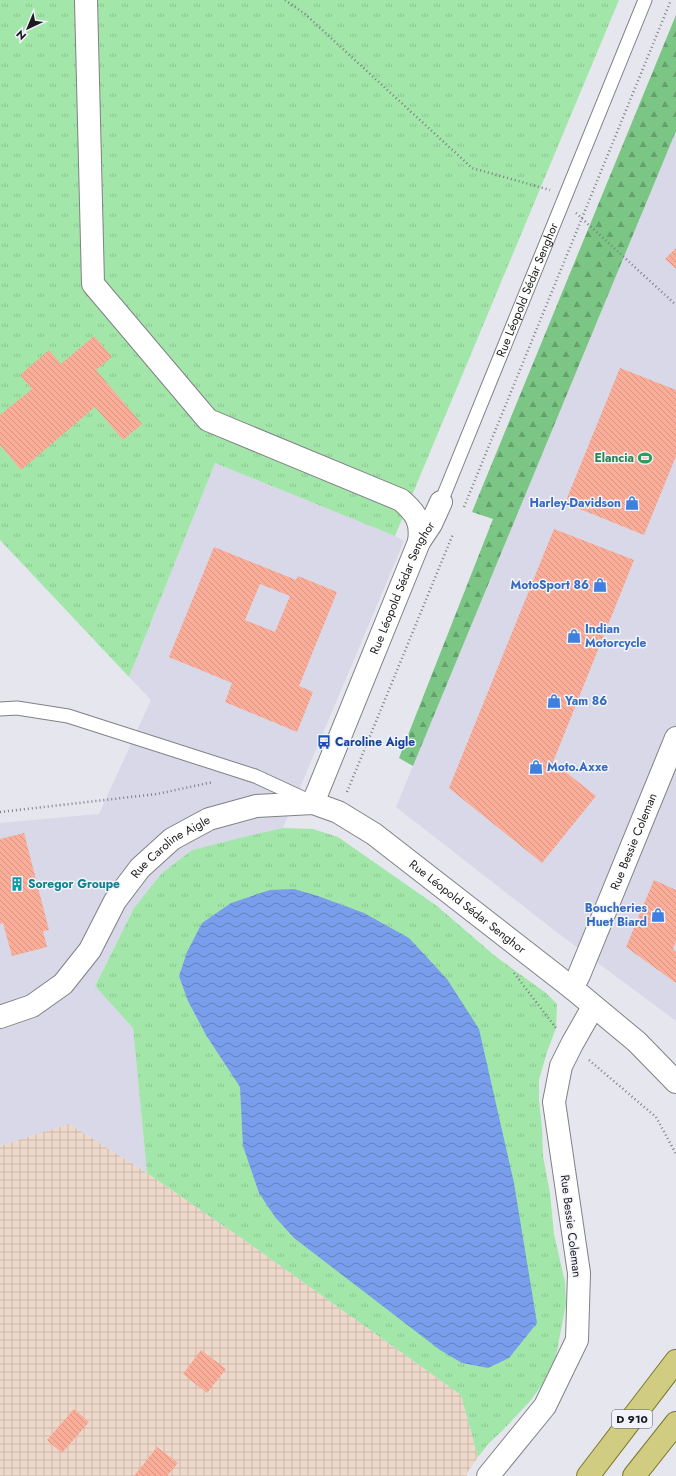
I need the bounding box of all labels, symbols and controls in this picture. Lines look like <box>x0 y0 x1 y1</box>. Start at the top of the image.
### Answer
north arrow <box>8 8 48 48</box>
text: N <box>12 26 30 44</box>
street label: Rue Léopold Sédar Senghor <box>492 219 563 360</box>
place label: Elancia <box>594 449 634 467</box>
sports icon: Elancia <box>637 450 653 466</box>
place label: Harley-Davidson <box>530 494 621 512</box>
shop icon: Harley-Davidson <box>624 495 640 511</box>
street label: Rue Léopold Sédar Senghor <box>365 517 440 657</box>
place label: MotoSport 86 <box>510 576 589 594</box>
shop icon: MotoSport 86 <box>592 577 608 593</box>
place label: Indian Motorcycle <box>585 620 647 652</box>
shop icon: Indian Motorcycle <box>566 628 582 644</box>
place label: Yam 86 <box>564 692 607 710</box>
shop icon: Yam 86 <box>546 693 562 709</box>
place label: Caroline Aigle <box>335 733 415 751</box>
bus stop icon: Caroline Aigle <box>316 734 332 750</box>
place label: Moto.Axxe <box>547 758 608 776</box>
shop icon: Moto.Axxe <box>528 759 544 775</box>
street label: Rue Bessie Coleman <box>606 790 662 893</box>
street label: Rue Caroline Aigle <box>126 811 213 882</box>
street label: Rue Léopold Sédar Senghor <box>405 856 530 958</box>
place label: Soregor Groupe <box>28 875 120 893</box>
building icon: Soregor Groupe <box>9 876 25 892</box>
place label: Boucheries Huet Biard <box>585 899 648 931</box>
shop icon: Boucheries Huet Biard <box>650 907 666 923</box>
street label: Rue Bessie Coleman <box>556 1174 586 1278</box>
road number: D 910 <box>612 1410 652 1428</box>

